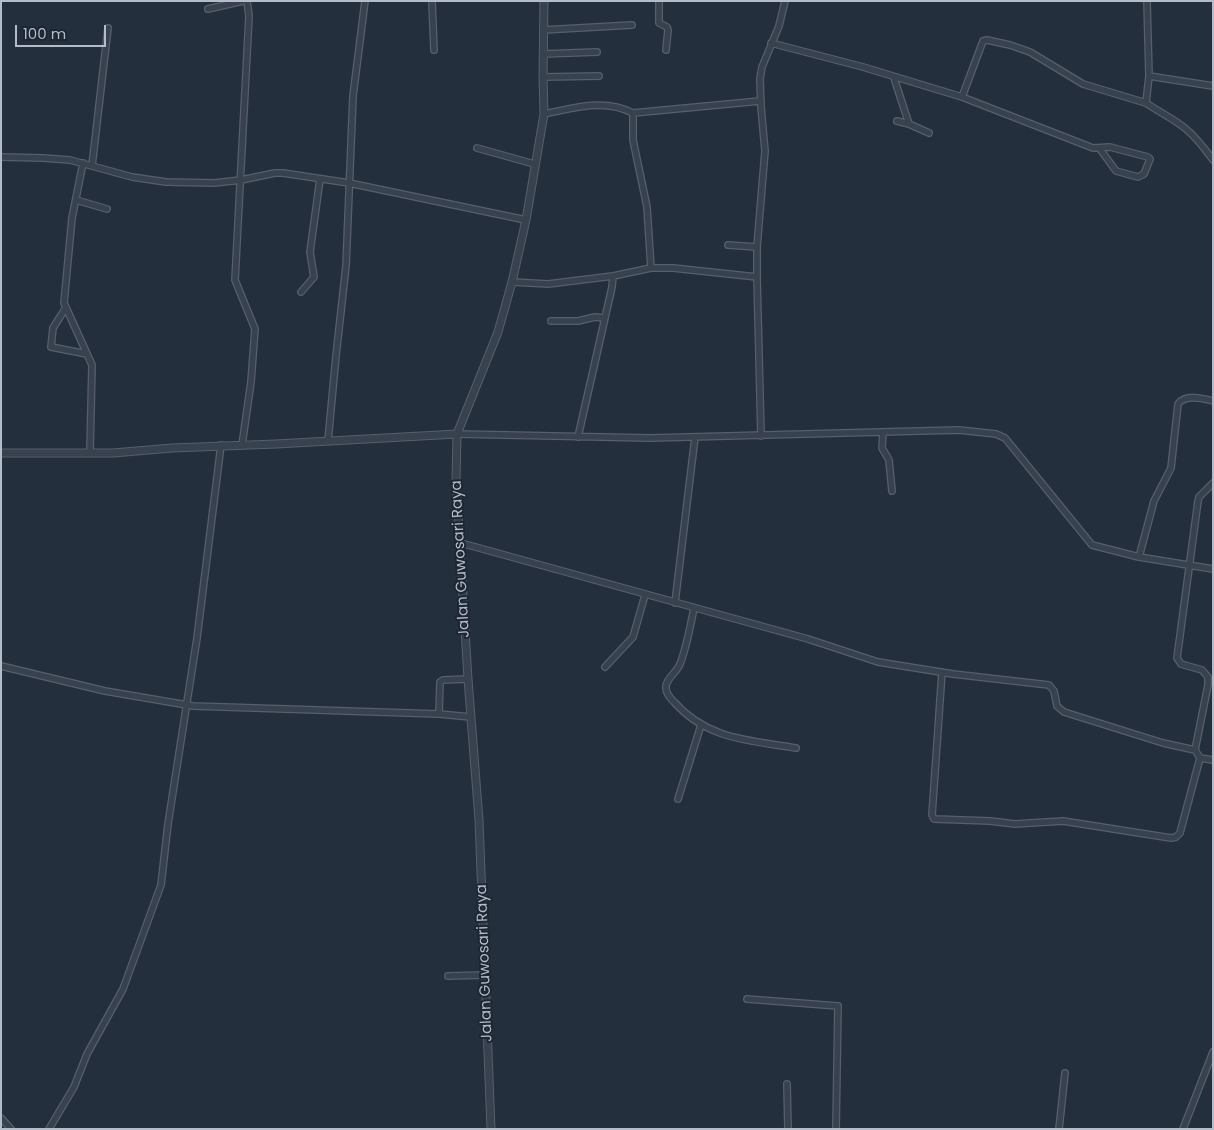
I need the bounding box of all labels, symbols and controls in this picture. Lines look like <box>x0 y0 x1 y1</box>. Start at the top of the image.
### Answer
scale bar <box>18 15 109 47</box>
text: 100 m <box>23 23 66 44</box>
street label: Jalan Guwosari Raya <box>448 480 474 638</box>
street label: Jalan Guwosari Raya <box>473 884 497 1042</box>

